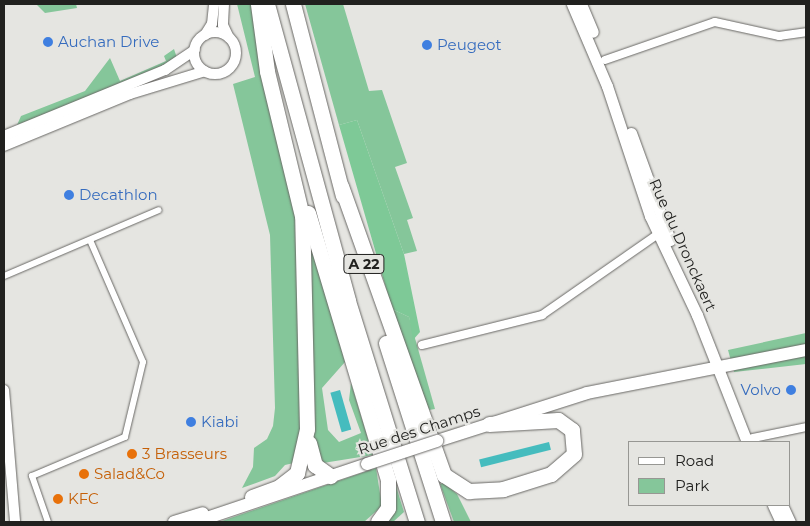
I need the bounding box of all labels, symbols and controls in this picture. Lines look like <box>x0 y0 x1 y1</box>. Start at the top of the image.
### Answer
place label: Auchan Drive <box>58 33 159 51</box>
marker: Auchan Drive <box>42 36 54 48</box>
place label: Peugeot <box>437 36 502 54</box>
marker: Peugeot <box>421 39 433 51</box>
street label: Rue du Dronckaert <box>646 176 720 314</box>
place label: Decathlon <box>79 186 158 204</box>
marker: Decathlon <box>63 189 75 201</box>
road number: A 22 <box>343 252 385 276</box>
place label: Volvo <box>741 381 781 399</box>
marker: Volvo <box>785 384 797 396</box>
street label: Rue des Champs <box>356 402 482 458</box>
place label: Kiabi <box>201 413 239 431</box>
marker: Kiabi <box>185 416 197 428</box>
legend <box>628 441 790 506</box>
place label: 3 Brasseurs <box>142 445 227 463</box>
marker: 3 Brasseurs <box>126 448 138 460</box>
text: Road <box>675 451 714 470</box>
place label: Salad&Co <box>94 465 165 483</box>
marker: Salad&Co <box>78 468 90 480</box>
text: Park <box>675 476 709 495</box>
place label: KFC <box>68 490 99 508</box>
marker: KFC <box>52 493 64 505</box>

